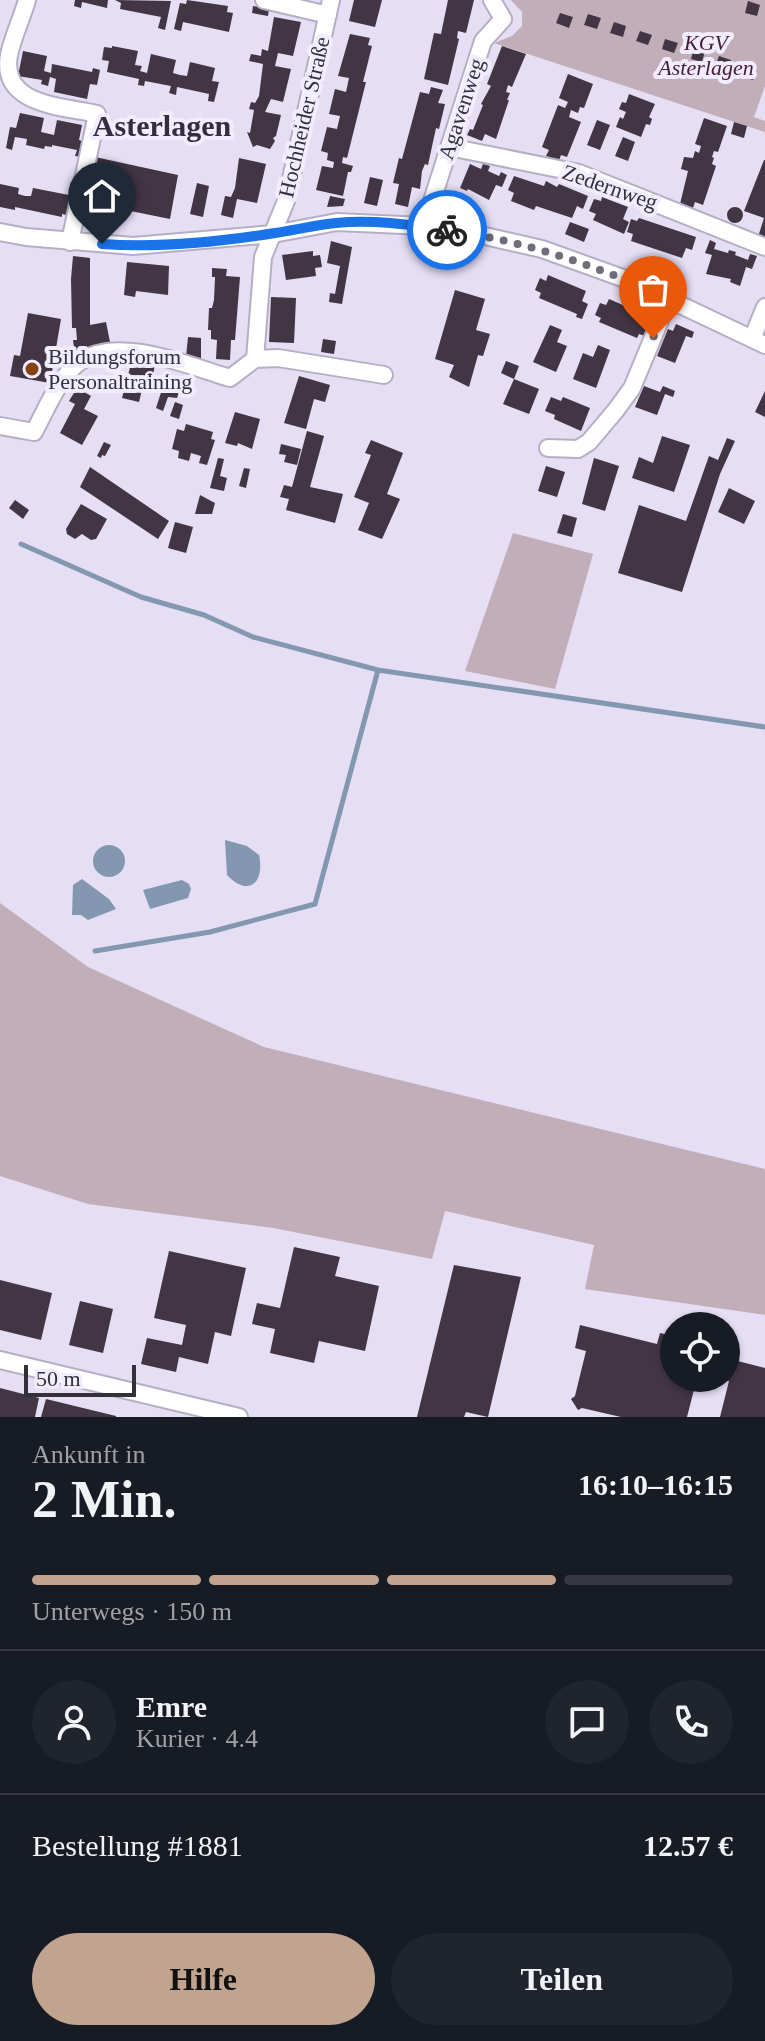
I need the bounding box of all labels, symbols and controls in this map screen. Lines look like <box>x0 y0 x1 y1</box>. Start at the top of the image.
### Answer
park label: KGV Asterlagen <box>656 30 754 80</box>
street label: Hochheider Straße <box>273 34 335 200</box>
street label: Agavenweg <box>433 55 489 163</box>
district label: Asterlagen <box>93 109 231 142</box>
street label: Zedernweg <box>559 159 661 215</box>
pin <box>68 162 136 244</box>
icon: home <box>80 174 124 218</box>
courier <box>407 190 487 270</box>
icon: bike <box>425 208 469 252</box>
pin <box>619 256 687 338</box>
icon: bag <box>631 268 675 312</box>
place label: Bildungsforum Personaltraining <box>48 344 192 394</box>
marker: Bildungsforum Personaltraining <box>23 360 41 378</box>
map controls <box>660 1312 740 1392</box>
button: locate <box>660 1312 740 1392</box>
scale bar <box>24 1361 136 1397</box>
text: 50 m <box>36 1366 81 1391</box>
text: Ankunft in <box>32 1440 145 1469</box>
text: 16:10–16:15 <box>578 1468 733 1501</box>
text: 2 Min. <box>32 1471 176 1528</box>
text: Unterwegs · 150 m <box>32 1597 232 1626</box>
button: person <box>32 1680 116 1764</box>
button: chat <box>545 1680 629 1764</box>
button: phone <box>649 1680 733 1764</box>
text: Emre <box>136 1690 207 1723</box>
text: Kurier · 4.4 <box>136 1724 258 1753</box>
text: Bestellung #1881 <box>32 1829 243 1862</box>
text: 12.57 € <box>643 1829 733 1862</box>
button: Hilfe <box>32 1933 375 2025</box>
button: Teilen <box>391 1933 733 2025</box>

